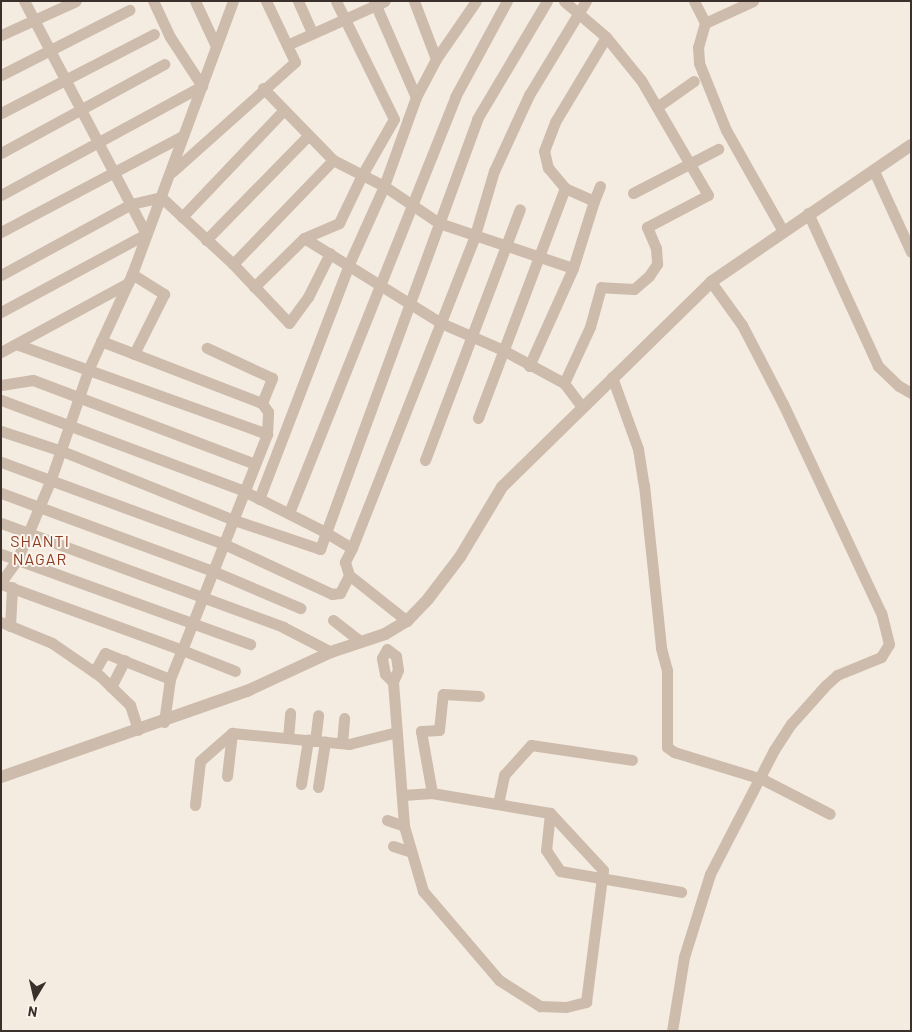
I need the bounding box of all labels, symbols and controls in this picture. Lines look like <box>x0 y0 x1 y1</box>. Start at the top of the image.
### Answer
district label: SHANTI NAGAR <box>9 531 71 569</box>
north arrow <box>10 972 60 1022</box>
text: N <box>27 1003 39 1021</box>

